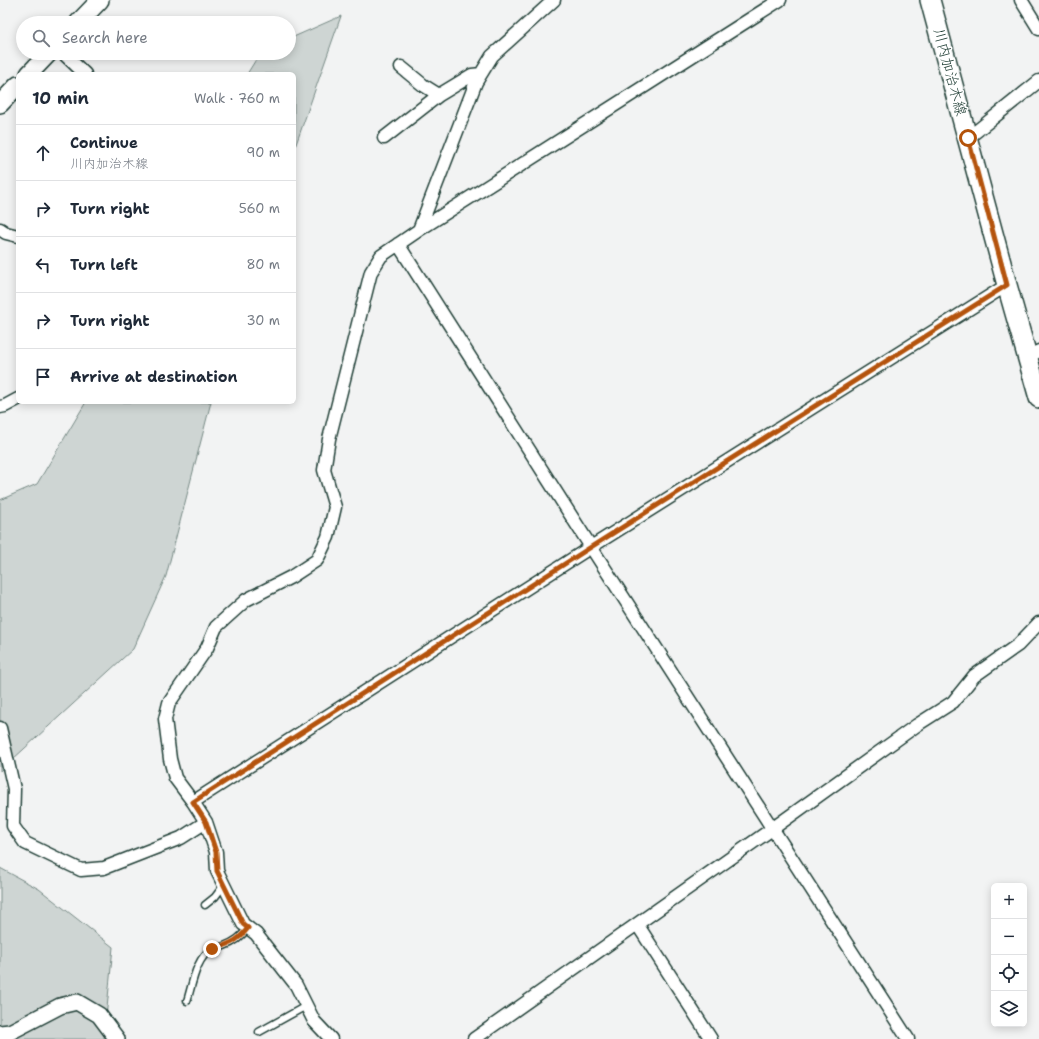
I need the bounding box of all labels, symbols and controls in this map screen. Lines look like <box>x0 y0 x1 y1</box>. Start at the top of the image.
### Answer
search box <box>16 16 296 60</box>
street label: 川内加治木線 <box>929 26 971 118</box>
icon: search <box>30 27 52 49</box>
text: Search here <box>62 28 148 48</box>
text: 10 min <box>32 87 89 109</box>
text: Walk · 760 m <box>194 90 280 107</box>
route start <box>959 129 977 147</box>
text: Continue <box>70 133 138 153</box>
icon: ahead <box>32 142 54 164</box>
text: 90 m <box>246 144 280 161</box>
text: 川内加治木線 <box>70 155 148 172</box>
icon: right <box>32 198 54 220</box>
text: Turn right <box>70 199 150 219</box>
text: 560 m <box>239 200 280 217</box>
icon: left <box>32 254 54 276</box>
text: Turn left <box>70 255 138 275</box>
text: 80 m <box>246 256 280 273</box>
icon: right <box>32 310 54 332</box>
text: Turn right <box>70 311 150 331</box>
text: 30 m <box>246 312 280 329</box>
icon: arrive <box>32 366 54 388</box>
text: Arrive at destination <box>70 367 238 387</box>
map controls <box>991 883 1027 1027</box>
button: + <box>991 883 1027 919</box>
button: − <box>991 919 1027 955</box>
route end <box>203 940 221 958</box>
button: locate <box>991 955 1027 991</box>
button: layers <box>991 991 1027 1027</box>

